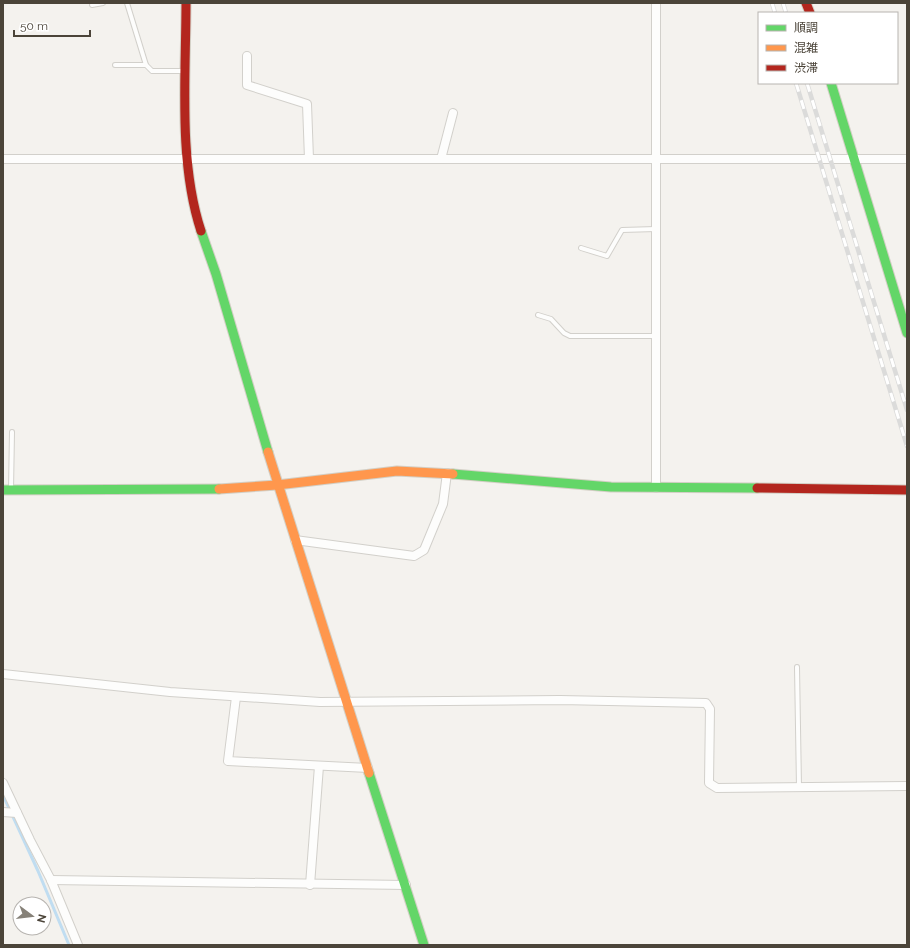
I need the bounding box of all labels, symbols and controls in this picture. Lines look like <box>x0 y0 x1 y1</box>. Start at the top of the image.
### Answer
scale bar <box>14 12 90 38</box>
legend <box>758 12 898 84</box>
text: 50 m <box>20 19 48 33</box>
text: 順調 <box>794 21 818 35</box>
text: 混雑 <box>794 41 818 55</box>
text: 渋滞 <box>794 61 818 75</box>
north arrow <box>12 896 52 936</box>
text: N <box>34 913 49 924</box>

